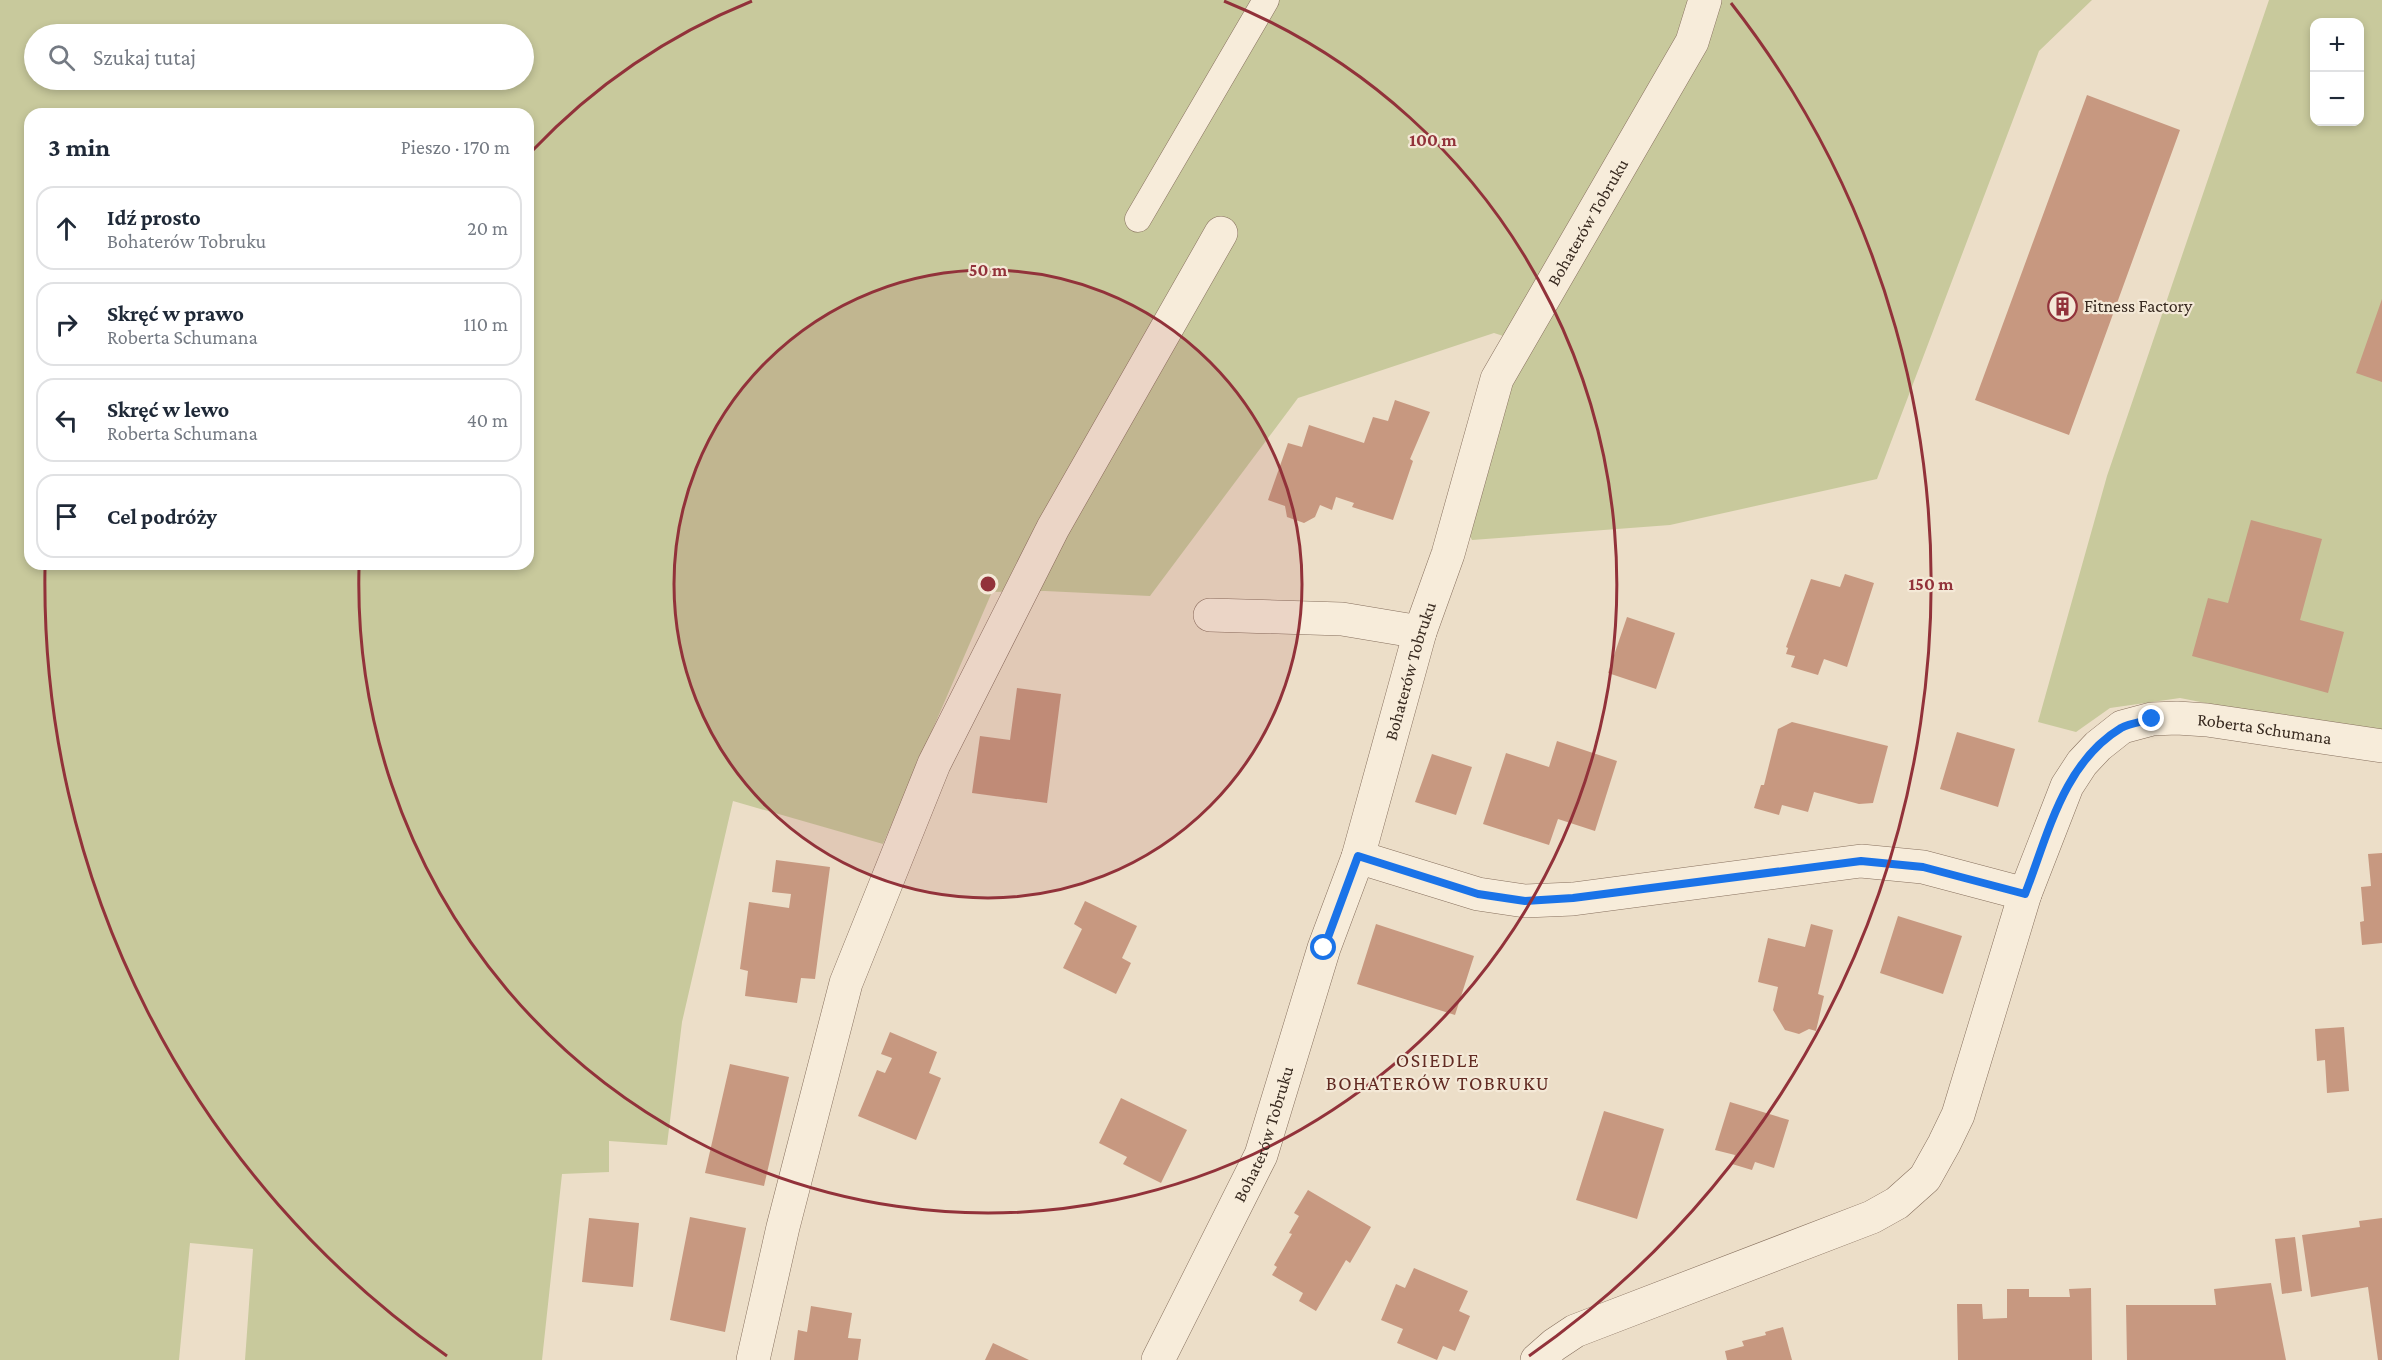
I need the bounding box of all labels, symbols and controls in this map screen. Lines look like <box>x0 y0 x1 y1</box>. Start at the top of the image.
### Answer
map controls <box>2310 18 2364 126</box>
button: + <box>2310 18 2364 72</box>
search box <box>24 24 534 90</box>
icon: search <box>45 41 78 74</box>
text: Szukaj tutaj <box>93 45 196 70</box>
button: − <box>2310 72 2364 126</box>
text: 100 m <box>1409 130 1457 150</box>
text: 3 min <box>48 133 110 162</box>
text: Pieszo · 170 m <box>401 136 510 158</box>
street label: Bohaterów Tobruku <box>1543 155 1632 289</box>
text: Idź prosto <box>107 205 201 230</box>
icon: ahead <box>50 212 83 245</box>
text: 20 m <box>467 217 508 239</box>
text: Bohaterów Tobruku <box>107 230 266 252</box>
text: 50 m <box>969 260 1008 280</box>
building icon: Fitness Factory <box>2047 290 2079 322</box>
place label: Fitness Factory <box>2084 296 2193 316</box>
text: Skręć w prawo <box>107 301 244 326</box>
icon: right <box>50 308 83 341</box>
text: 110 m <box>464 313 508 335</box>
text: Roberta Schumana <box>107 326 258 348</box>
text: Skręć w lewo <box>107 397 229 422</box>
icon: left <box>50 404 83 437</box>
text: 40 m <box>467 409 508 431</box>
text: Roberta Schumana <box>107 422 258 444</box>
icon: arrive <box>50 500 83 533</box>
text: Cel podróży <box>107 504 217 529</box>
centre of rings <box>978 574 998 594</box>
text: 150 m <box>1908 574 1954 594</box>
street label: Bohaterów Tobruku <box>1381 599 1440 743</box>
route end <box>2138 705 2164 731</box>
street label: Roberta Schumana <box>2197 709 2333 748</box>
route start <box>1310 934 1336 960</box>
district label: OSIEDLE BOHATERÓW TOBRUKU <box>1326 1049 1550 1094</box>
street label: Bohaterów Tobruku <box>1229 1063 1298 1205</box>

